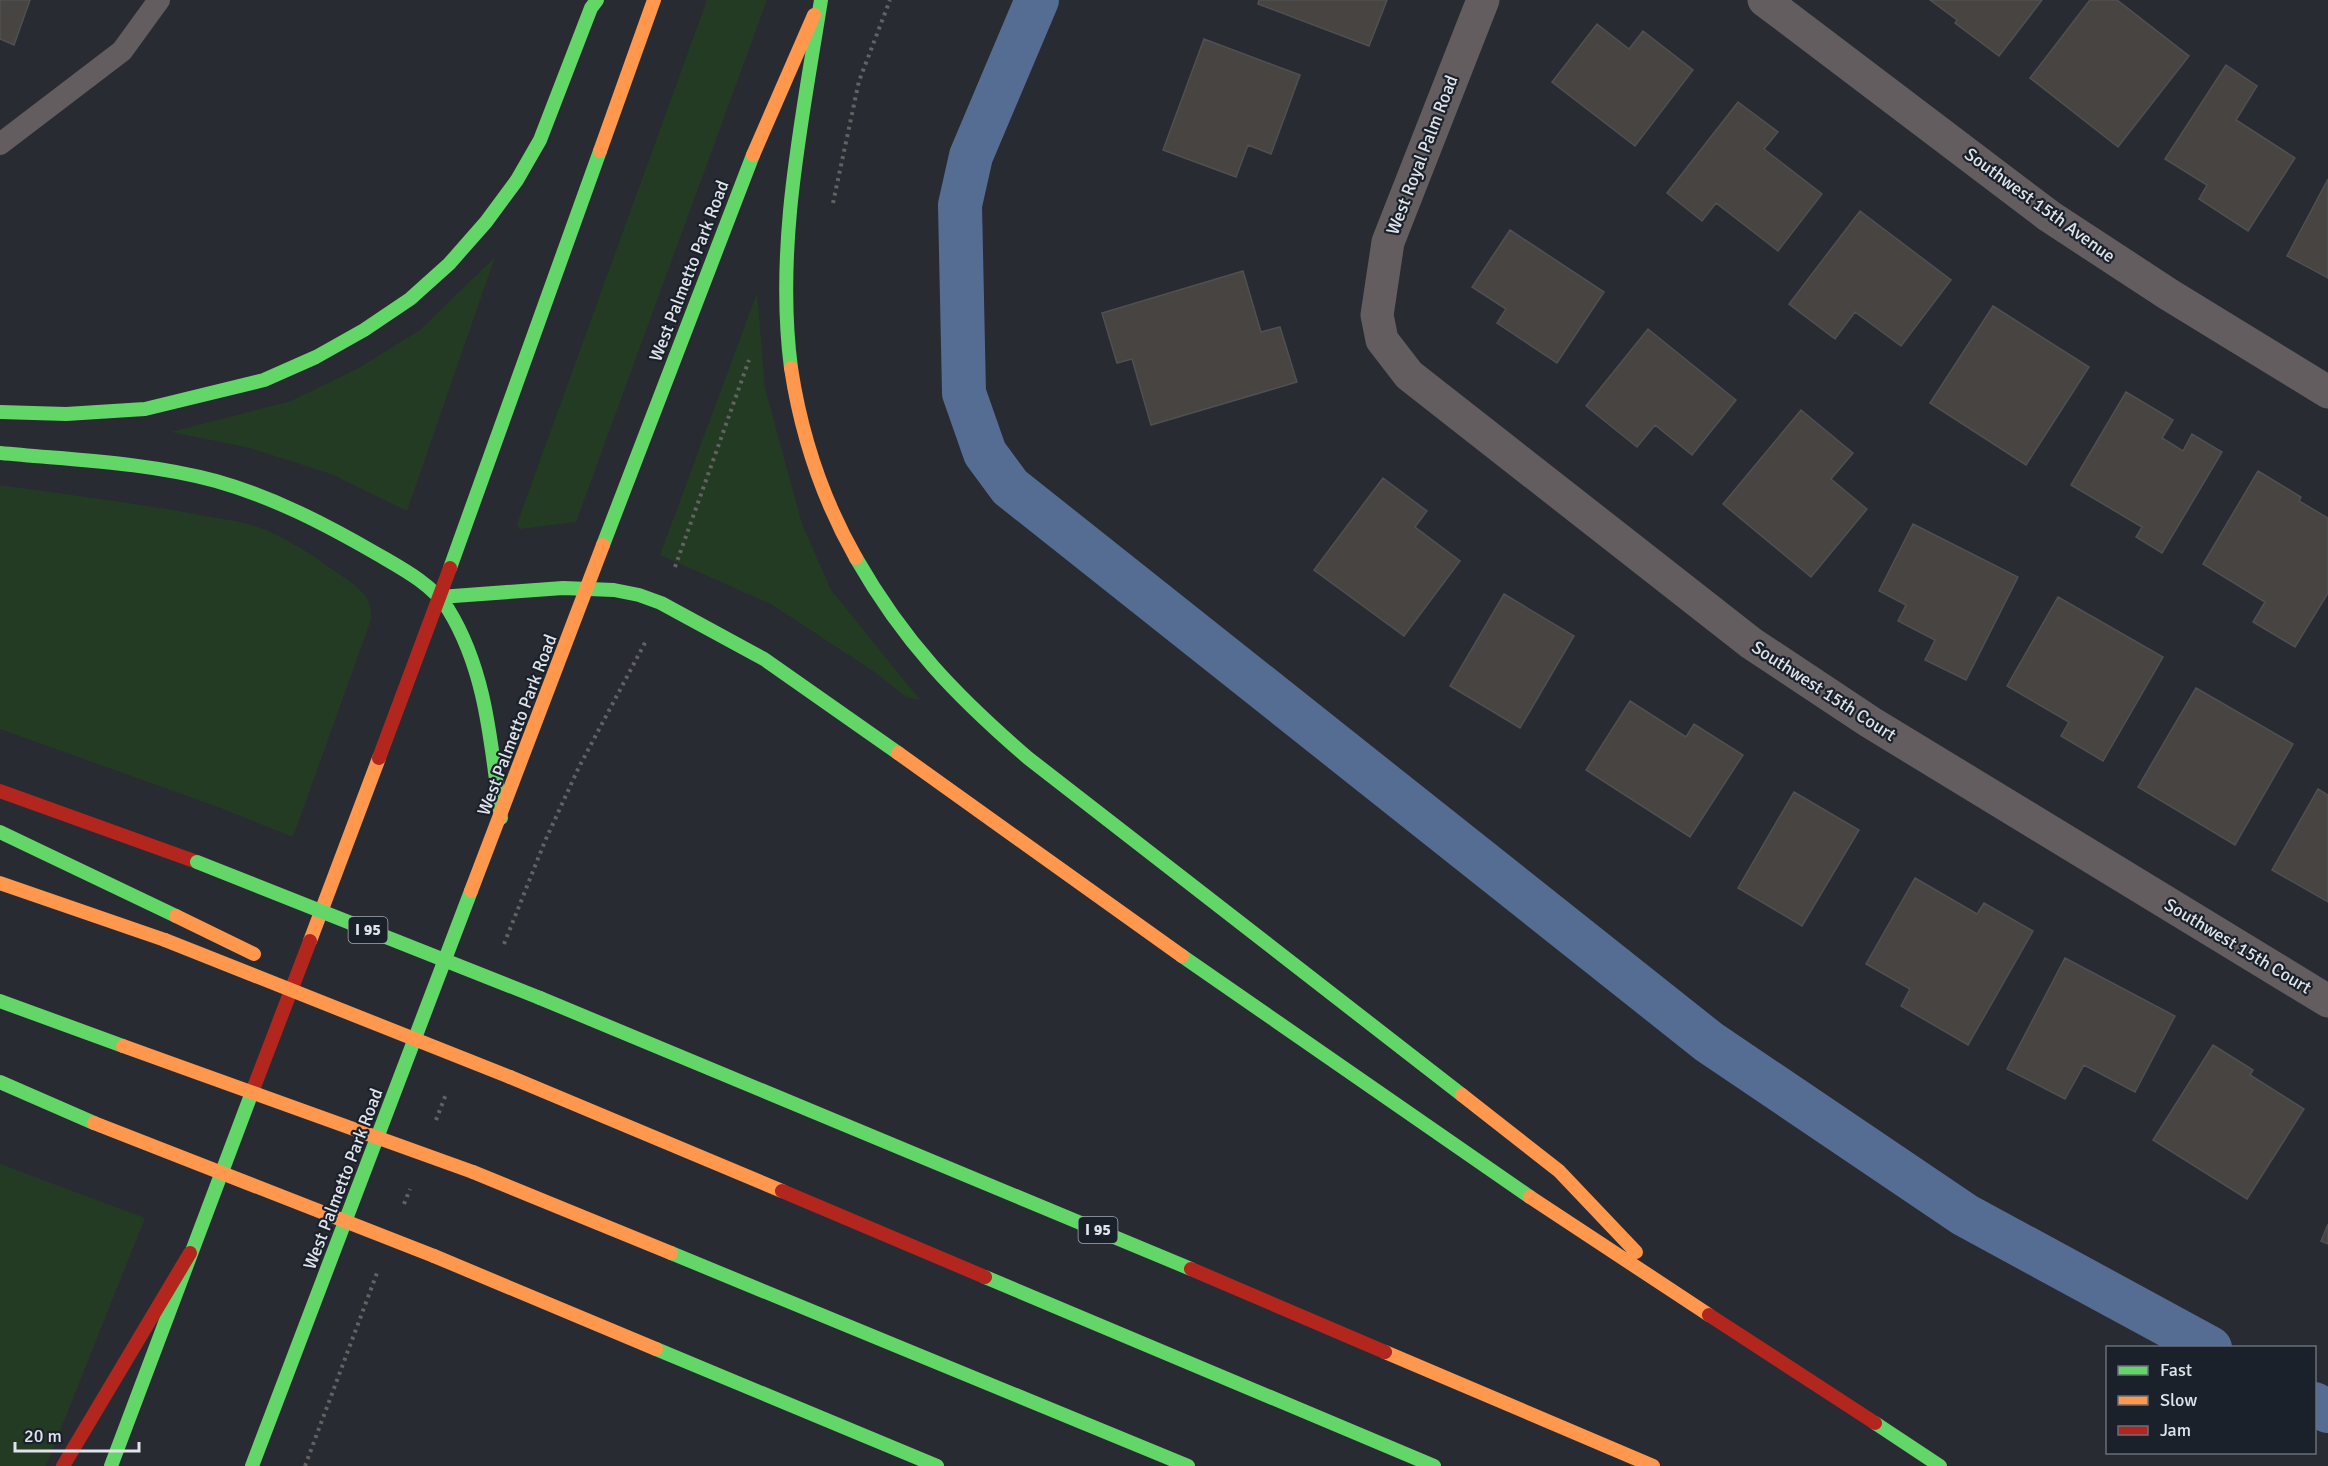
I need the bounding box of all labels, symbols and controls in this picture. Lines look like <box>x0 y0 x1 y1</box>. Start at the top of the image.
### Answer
street label: West Royal Palm Road <box>1381 72 1463 238</box>
street label: Southwest 15th Avenue <box>1960 143 2120 267</box>
street label: West Palmetto Park Road <box>644 177 734 365</box>
street label: West Palmetto Park Road <box>472 631 562 819</box>
street label: Southwest 15th Court <box>1748 636 1900 746</box>
street label: Southwest 15th Court <box>2160 893 2316 999</box>
road number: I 95 <box>348 917 388 943</box>
street label: West Palmetto Park Road <box>298 1085 388 1273</box>
road number: I 95 <box>1078 1217 1118 1243</box>
legend <box>2106 1346 2316 1454</box>
text: Fast <box>2160 1359 2192 1381</box>
text: Slow <box>2160 1389 2197 1411</box>
scale bar <box>15 1415 140 1453</box>
text: Jam <box>2160 1419 2191 1441</box>
text: 20 m <box>24 1425 62 1447</box>

